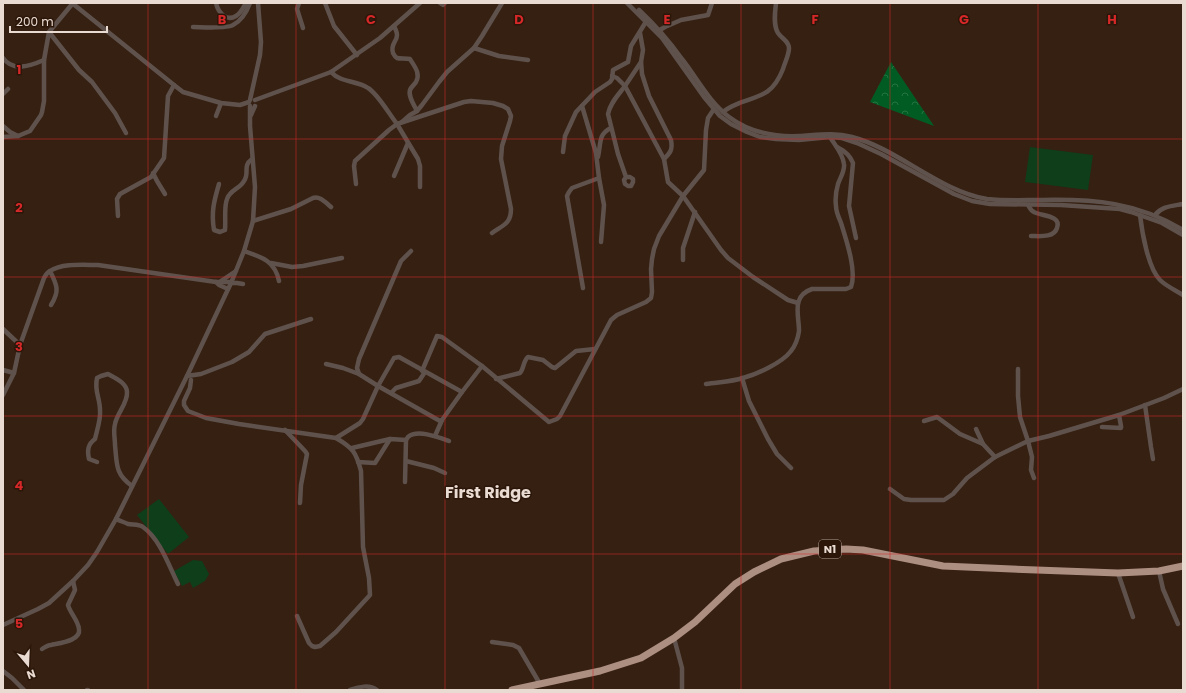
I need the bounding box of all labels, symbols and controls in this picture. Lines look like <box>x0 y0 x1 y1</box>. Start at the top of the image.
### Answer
scale bar <box>10 8 107 34</box>
text: B <box>218 10 227 29</box>
text: C <box>366 10 376 29</box>
text: D <box>514 10 524 29</box>
text: E <box>663 10 671 29</box>
text: F <box>811 10 819 29</box>
text: G <box>959 10 969 29</box>
text: H <box>1107 10 1117 29</box>
text: 200 m <box>16 13 54 30</box>
text: 1 <box>17 60 21 79</box>
text: 2 <box>15 198 23 217</box>
text: 3 <box>15 337 23 356</box>
text: 4 <box>15 476 24 495</box>
district label: First Ridge <box>445 481 531 504</box>
road number: N1 <box>819 540 841 558</box>
text: 5 <box>15 614 23 633</box>
north arrow <box>8 645 48 685</box>
text: N <box>25 666 38 683</box>

